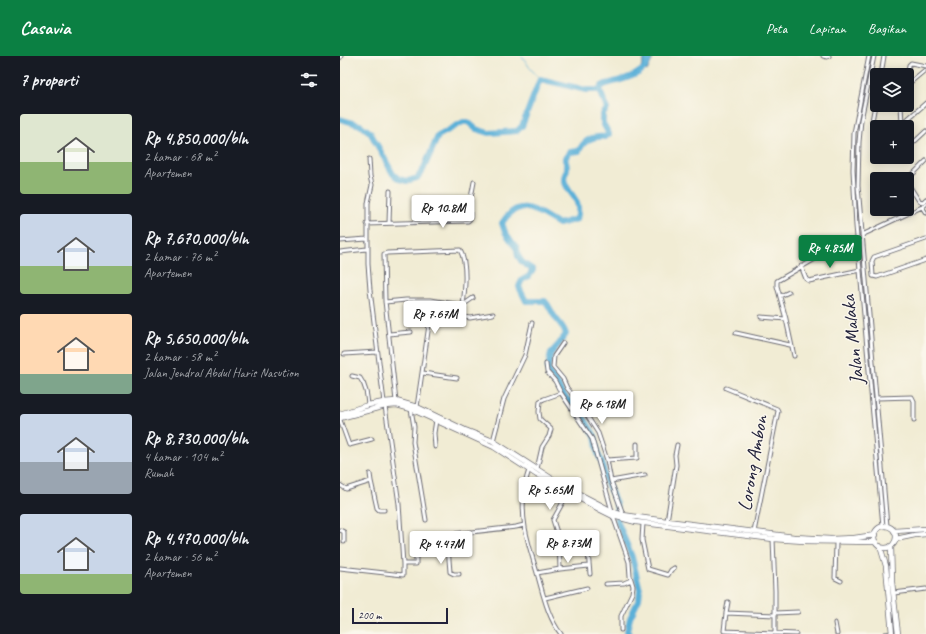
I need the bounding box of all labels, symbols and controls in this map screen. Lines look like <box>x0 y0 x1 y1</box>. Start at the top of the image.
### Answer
text: Casavia <box>20 16 70 40</box>
text: Peta <box>766 20 787 37</box>
text: Lapisan <box>809 20 846 37</box>
text: Bagikan <box>868 20 906 37</box>
map controls <box>870 68 914 216</box>
button: layers <box>870 68 914 112</box>
icon: filters <box>298 69 320 91</box>
text: 7 properti <box>20 70 78 91</box>
button: + <box>870 120 914 164</box>
text: Rp 4,850,000/bln <box>144 128 248 149</box>
icon: home <box>52 130 100 178</box>
text: 2 kamar · 68 m² <box>144 149 216 165</box>
text: Apartemen <box>144 165 192 181</box>
button: − <box>870 172 914 216</box>
pin: Rp 10.8M <box>402 195 484 229</box>
text: Rp 10.8M <box>421 200 466 216</box>
text: Rp 7,670,000/bln <box>144 228 249 249</box>
icon: home <box>52 230 100 278</box>
pin: Rp 4.85M <box>789 235 871 269</box>
text: Rp 4.85M <box>808 240 852 256</box>
text: 2 kamar · 76 m² <box>144 249 216 265</box>
text: Apartemen <box>144 265 192 281</box>
street label: Jalan Malaka <box>835 292 870 387</box>
pin: Rp 7.67M <box>394 301 476 335</box>
text: Rp 7.67M <box>412 306 458 322</box>
text: Rp 5,650,000/bln <box>144 328 248 349</box>
icon: home <box>52 330 100 378</box>
text: 2 kamar · 58 m² <box>144 349 216 365</box>
text: Jalan Jendral Abdul Haris Nasution <box>144 365 299 381</box>
pin: Rp 6.18M <box>561 391 643 425</box>
text: Rp 6.18M <box>579 396 625 412</box>
street label: Lorong Ambon <box>732 412 773 513</box>
text: Rp 8,730,000/bln <box>144 428 248 449</box>
icon: home <box>52 430 100 478</box>
text: 4 kamar · 104 m² <box>144 449 222 465</box>
text: Rumah <box>144 465 174 481</box>
pin: Rp 5.65M <box>509 477 591 511</box>
text: Rp 5.65M <box>528 482 572 498</box>
text: Rp 4,470,000/bln <box>144 528 248 549</box>
icon: home <box>52 530 100 578</box>
pin: Rp 8.73M <box>527 530 609 564</box>
pin: Rp 4.47M <box>400 531 482 565</box>
text: Rp 8.73M <box>546 535 590 551</box>
text: Rp 4.47M <box>419 536 463 552</box>
text: 2 kamar · 56 m² <box>144 549 216 565</box>
text: Apartemen <box>144 565 192 581</box>
scale bar <box>352 606 448 625</box>
text: 200 m <box>358 608 382 622</box>

